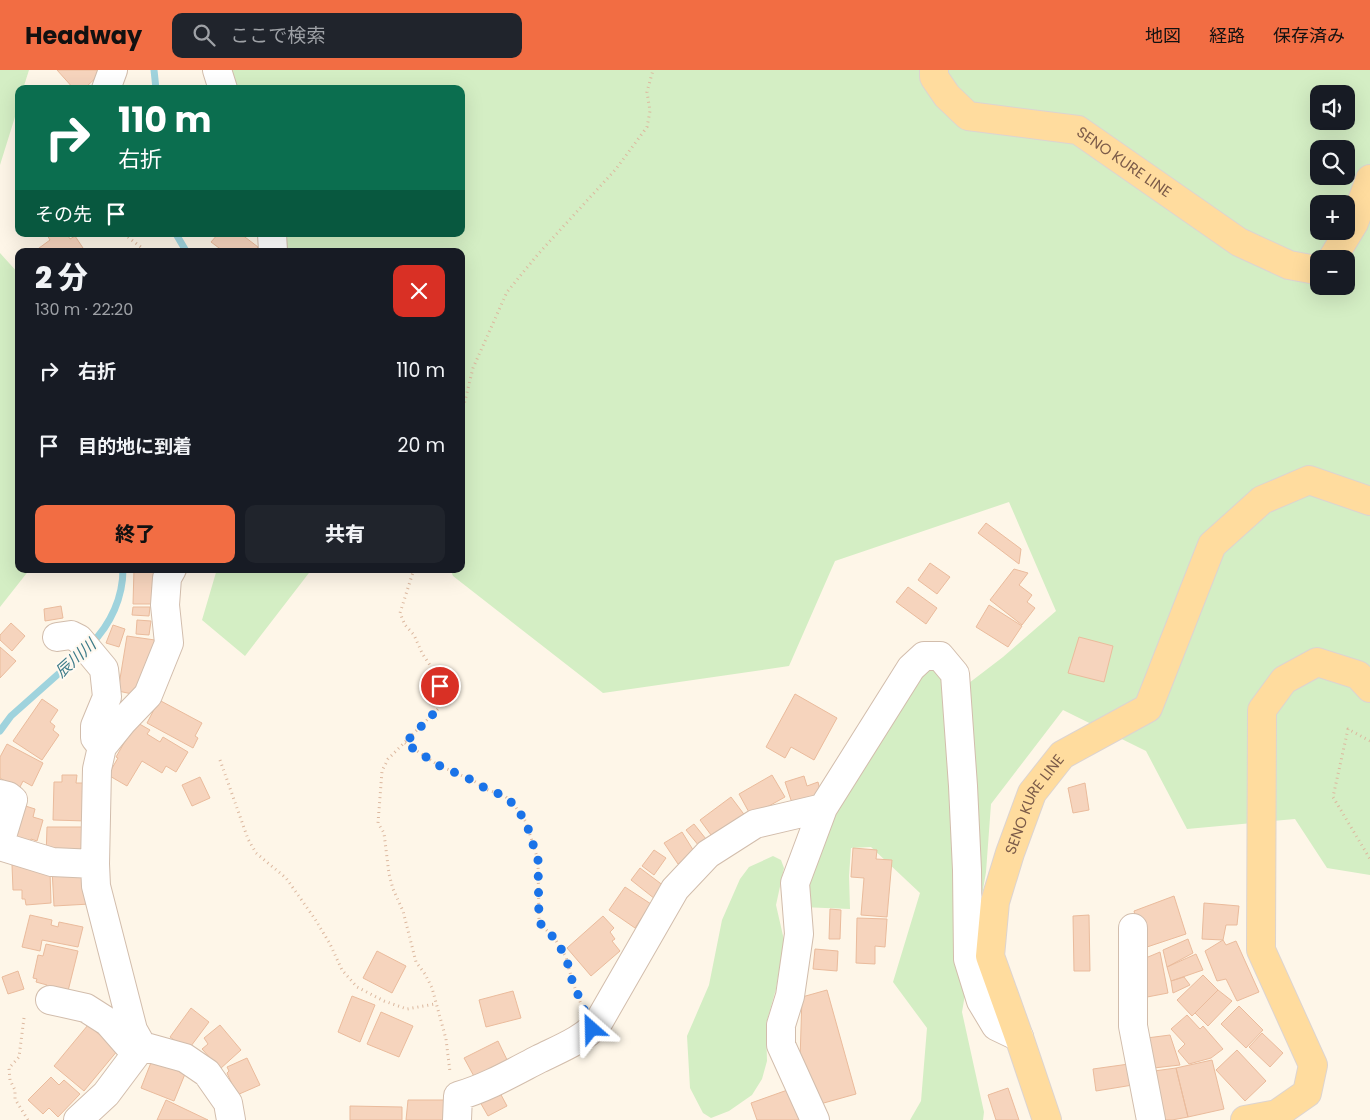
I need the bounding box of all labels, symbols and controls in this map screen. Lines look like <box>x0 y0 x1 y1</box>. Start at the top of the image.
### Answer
search box <box>172 13 522 58</box>
text: Headway <box>25 19 142 52</box>
icon: search <box>190 21 218 49</box>
text: ここで検索 <box>230 22 325 49</box>
text: 地図 <box>1145 23 1181 48</box>
text: 経路 <box>1209 23 1245 48</box>
text: 保存済み <box>1273 23 1345 48</box>
map controls <box>1310 85 1355 295</box>
button: sound <box>1310 85 1355 130</box>
text: 110 m <box>118 95 212 144</box>
icon: right <box>35 105 100 170</box>
street label: SENO KURE LINE <box>1073 121 1176 202</box>
button: search <box>1310 140 1355 185</box>
text: 右折 <box>118 144 162 175</box>
button: + <box>1310 195 1355 240</box>
icon: arrive <box>102 200 130 228</box>
text: その先 <box>35 201 92 228</box>
button: − <box>1310 250 1355 295</box>
text: 2 分 <box>35 256 88 299</box>
button: close <box>393 265 445 317</box>
text: 130 m · 22:20 <box>35 298 133 321</box>
icon: right <box>35 357 63 385</box>
text: 110 m <box>396 357 445 384</box>
text: 右折 <box>78 358 116 385</box>
icon: arrive <box>35 432 63 460</box>
text: 20 m <box>397 432 445 459</box>
text: 目的地に到着 <box>78 433 192 460</box>
button: 終了 <box>35 505 235 563</box>
button: 共有 <box>245 505 445 563</box>
water label: 辰川川 <box>50 632 102 683</box>
pin <box>419 665 461 707</box>
icon: arrive <box>426 672 454 700</box>
street label: SENO KURE LINE <box>999 750 1069 857</box>
position arrow <box>565 1002 617 1054</box>

